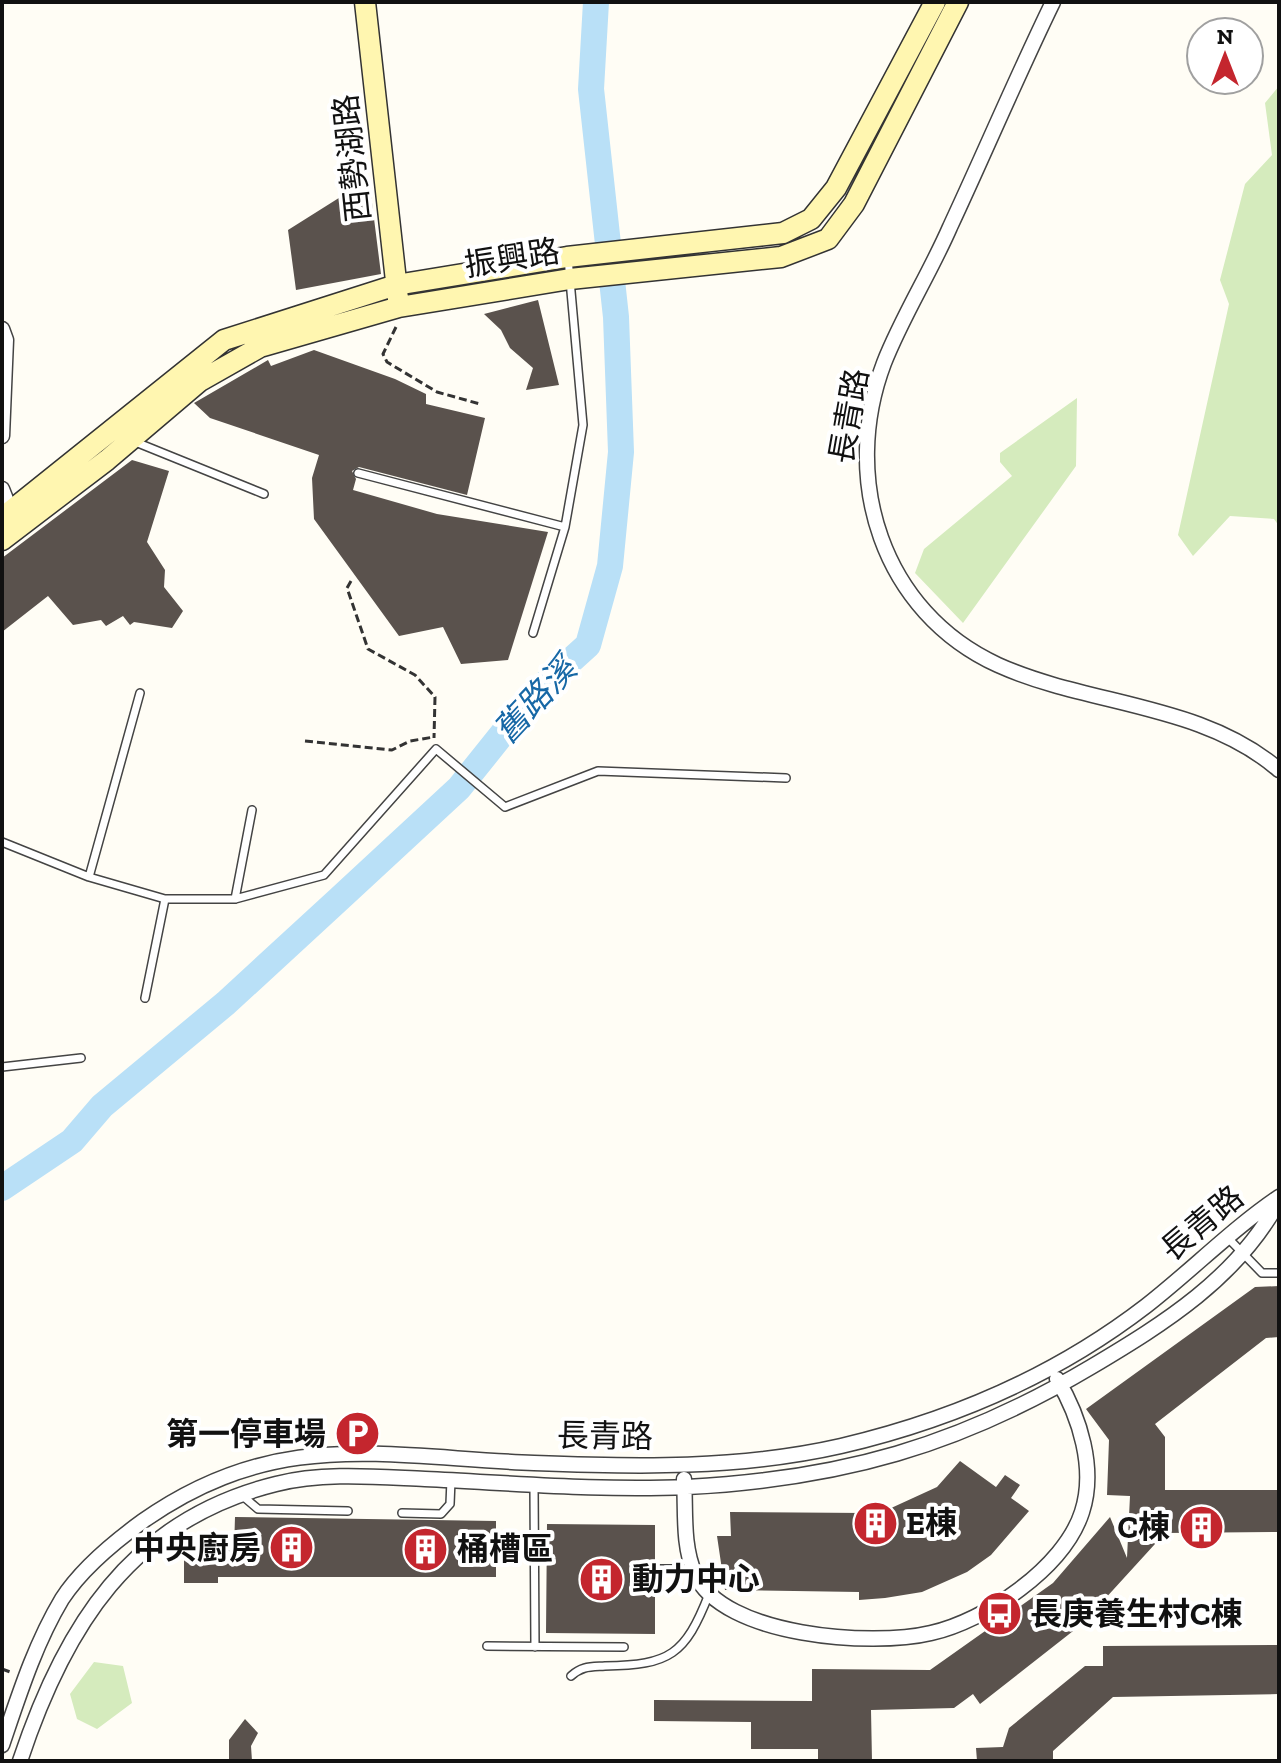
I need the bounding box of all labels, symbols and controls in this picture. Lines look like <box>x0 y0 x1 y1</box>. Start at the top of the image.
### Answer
north arrow <box>1185 16 1265 96</box>
text: N <box>1217 23 1234 50</box>
street label: 西勢湖路 <box>326 92 378 224</box>
street label: 振興路 <box>462 232 562 284</box>
street label: 長青路 <box>822 365 876 467</box>
water label: 舊路溪 <box>485 646 588 751</box>
street label: 長青路 <box>1153 1178 1251 1268</box>
parking icon: 第一停車場 <box>333 1410 381 1458</box>
place label: 第一停車場 <box>166 1415 326 1453</box>
street label: 長青路 <box>557 1416 653 1456</box>
building icon: E棟 <box>851 1499 899 1547</box>
building icon: C棟 <box>1177 1503 1225 1551</box>
place label: E棟 <box>906 1504 957 1542</box>
place label: C棟 <box>1117 1508 1170 1546</box>
building icon: 中央廚房 <box>268 1524 316 1572</box>
building icon: 桶槽區 <box>402 1525 450 1573</box>
place label: 中央廚房 <box>133 1529 261 1567</box>
place label: 桶槽區 <box>457 1530 553 1568</box>
building icon: 動力中心 <box>577 1555 625 1603</box>
place label: 動力中心 <box>632 1560 760 1598</box>
bus stop icon: 長庚養生村C棟 <box>975 1590 1023 1638</box>
place label: 長庚養生村C棟 <box>1030 1595 1243 1633</box>

